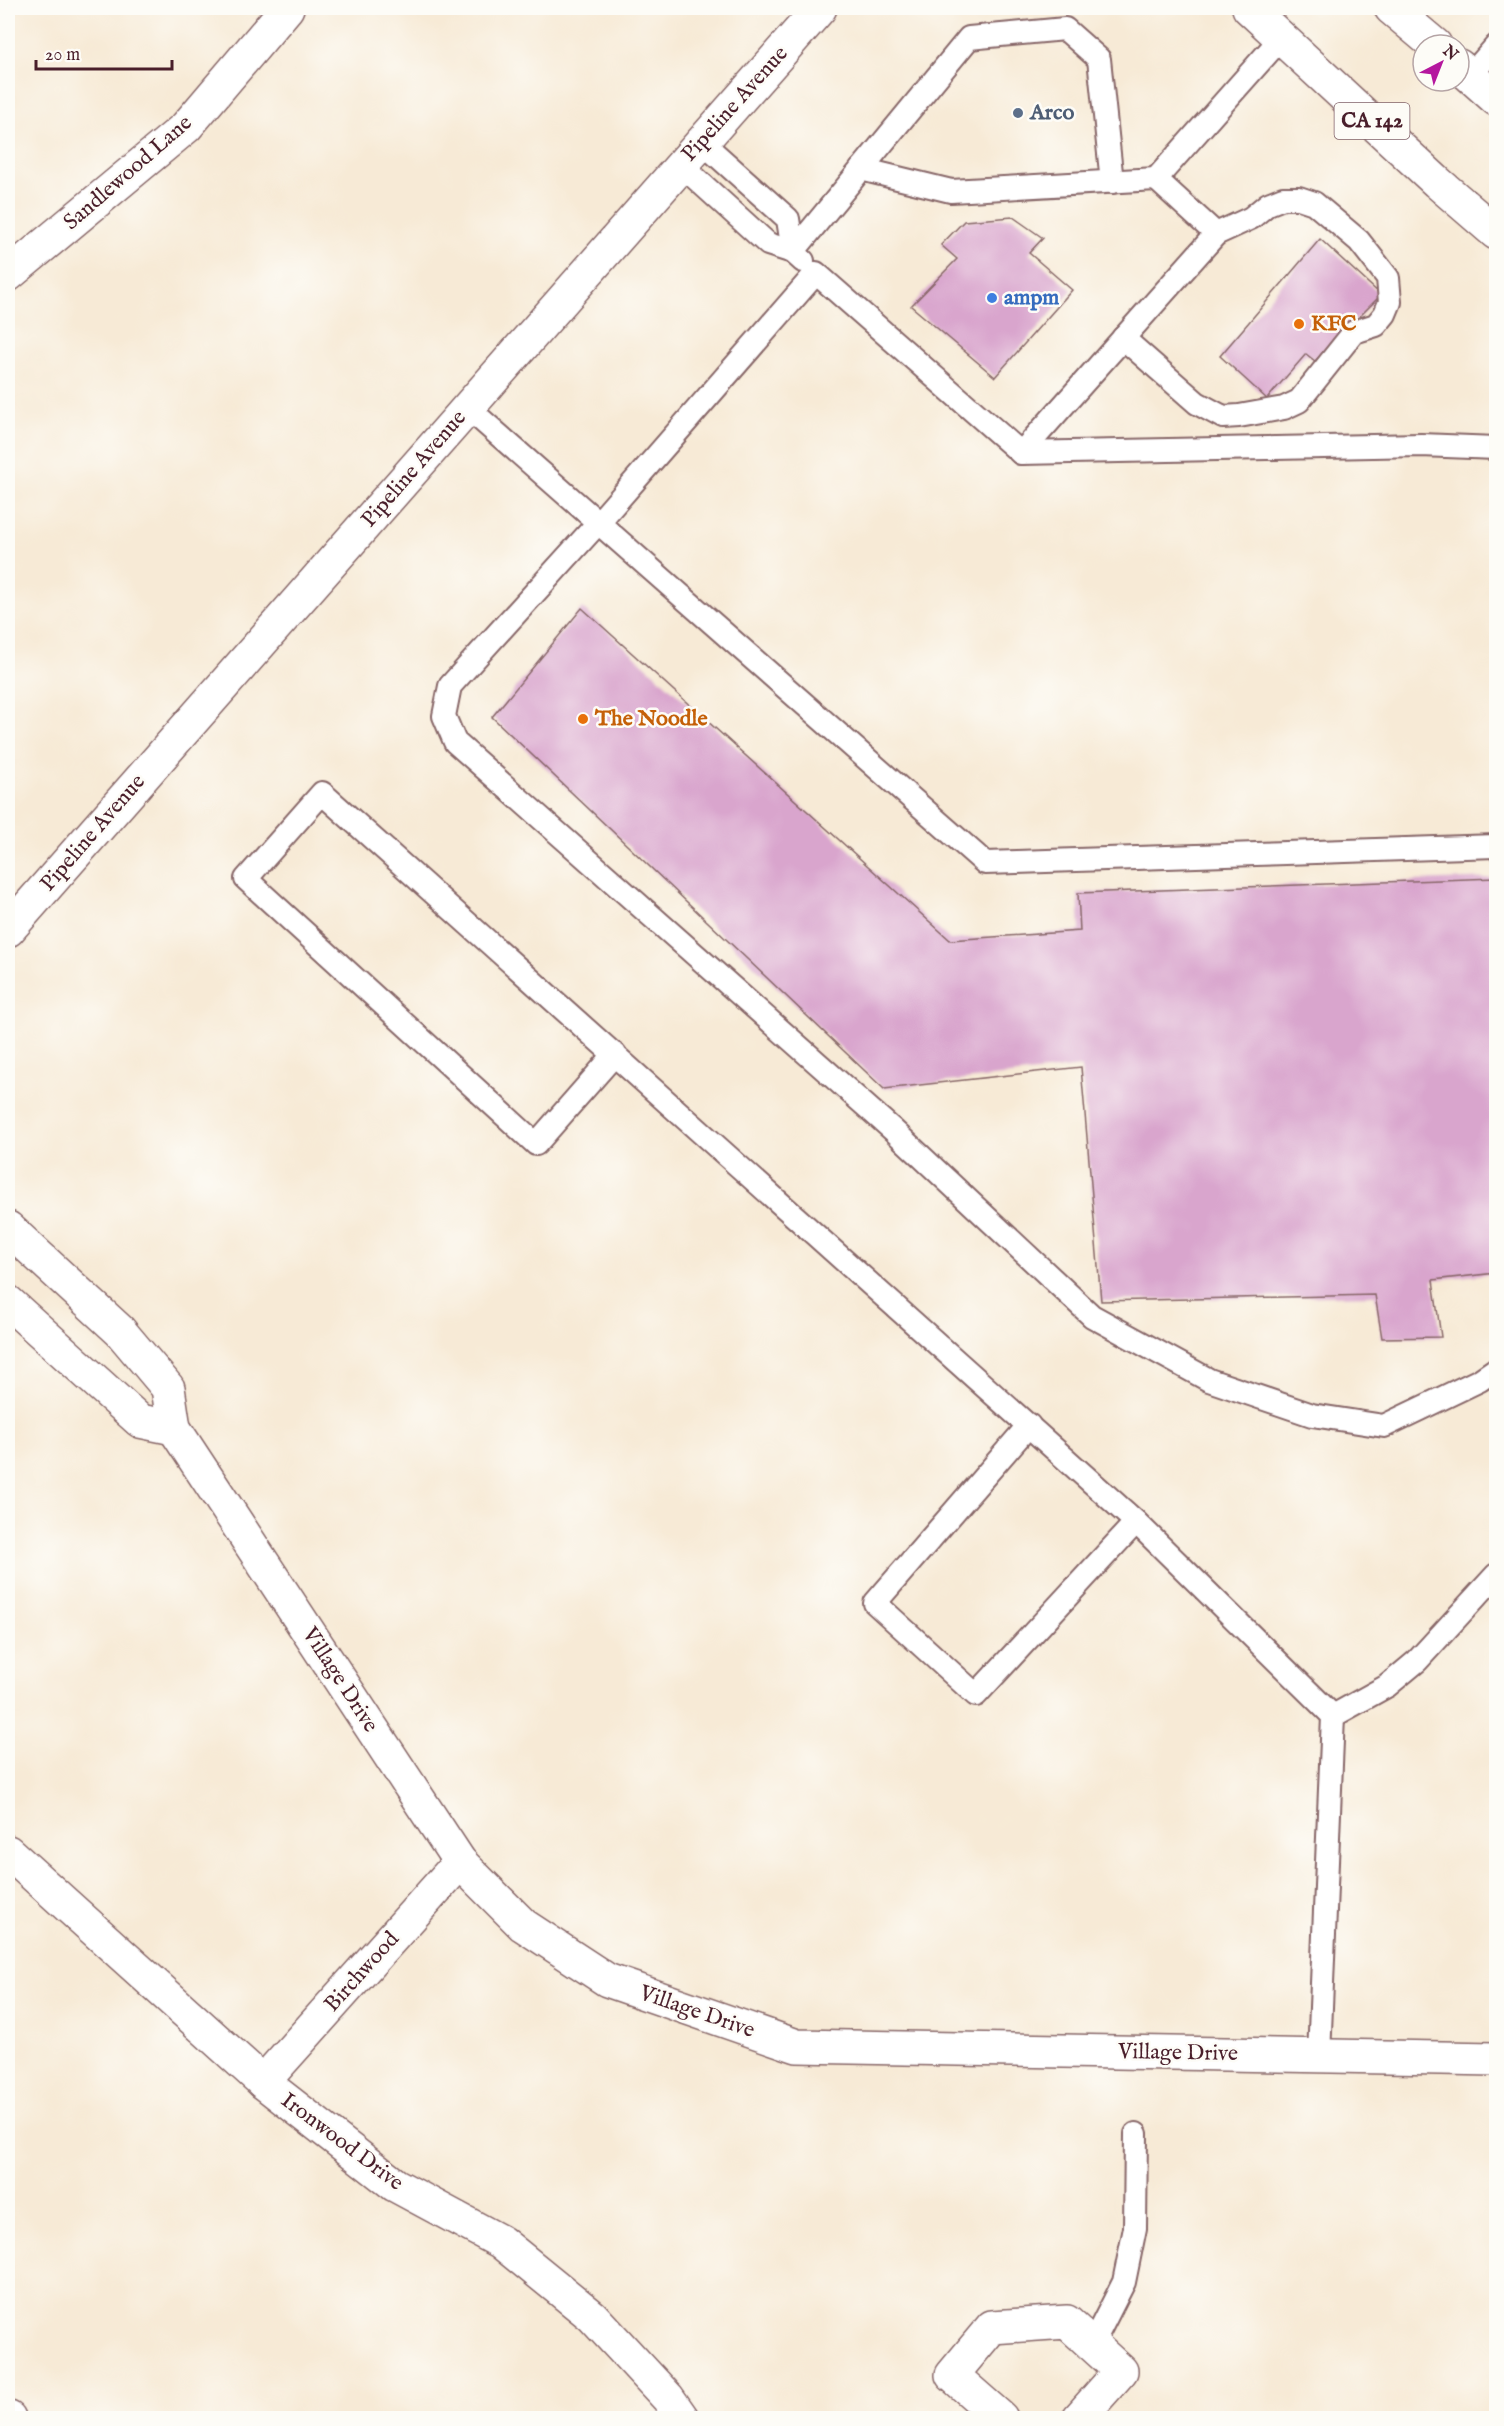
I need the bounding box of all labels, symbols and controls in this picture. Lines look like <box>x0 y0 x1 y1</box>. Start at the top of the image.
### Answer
scale bar <box>36 33 172 71</box>
north arrow <box>1411 33 1471 93</box>
street label: Pipeline Avenue <box>676 40 794 168</box>
text: N <box>1437 41 1462 66</box>
text: 20 m <box>45 44 80 67</box>
place label: Arco <box>1029 99 1074 127</box>
road number: CA 142 <box>1334 103 1410 139</box>
marker: Arco <box>1011 106 1025 120</box>
street label: Sandlewood Lane <box>58 109 198 237</box>
place label: ampm <box>1004 284 1059 312</box>
marker: ampm <box>985 291 999 305</box>
place label: KFC <box>1311 310 1357 338</box>
marker: KFC <box>1292 317 1306 331</box>
street label: Pipeline Avenue <box>355 405 473 533</box>
place label: The Noodle <box>594 705 708 733</box>
marker: The Noodle <box>576 712 590 726</box>
street label: Pipeline Avenue <box>34 769 152 897</box>
street label: Village Drive <box>295 1621 384 1738</box>
street label: Birchwood <box>318 1926 406 2018</box>
street label: Village Drive <box>635 1979 758 2045</box>
street label: Village Drive <box>1117 2038 1238 2068</box>
street label: Ironwood Drive <box>275 2087 409 2197</box>

